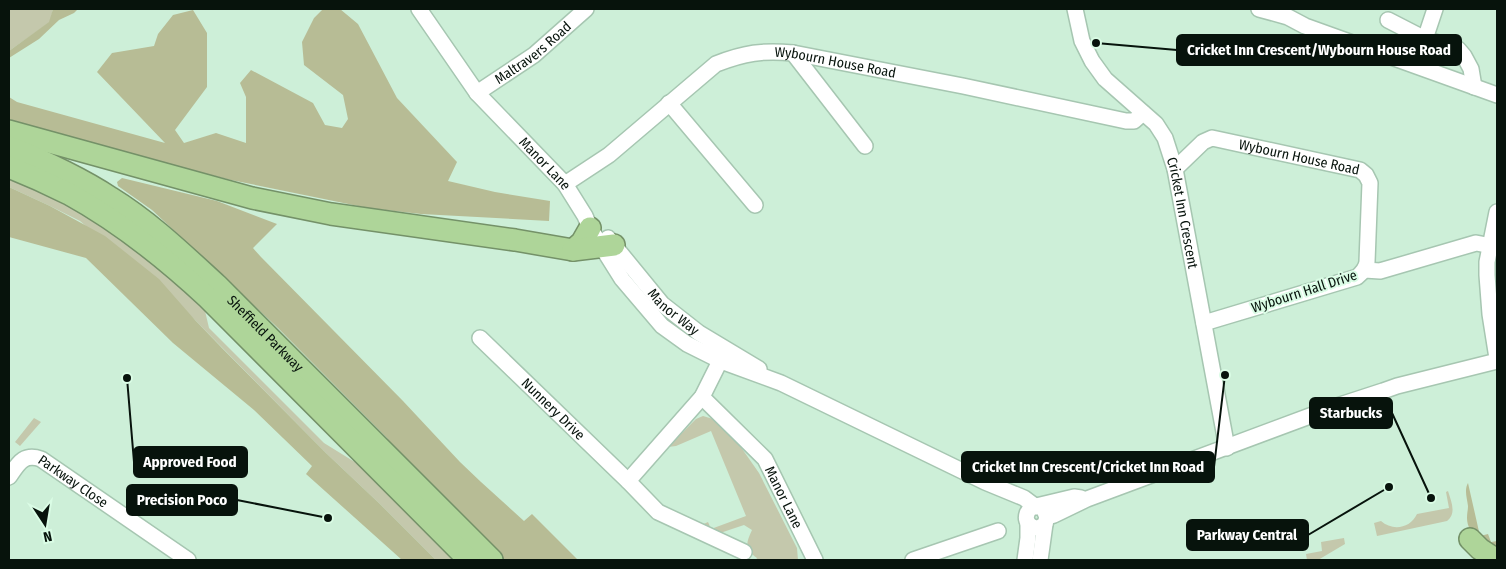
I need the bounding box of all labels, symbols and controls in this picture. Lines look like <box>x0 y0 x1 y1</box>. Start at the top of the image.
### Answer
street label: Maltravers Road <box>492 18 575 88</box>
callout: Cricket Inn Crescent/Wybourn House Road <box>1177 35 1461 65</box>
text: Cricket Inn Crescent/Wybourn House Road <box>1187 41 1451 59</box>
street label: Wybourn House Road <box>774 44 897 82</box>
street label: Manor Lane <box>515 134 574 193</box>
street label: Wybourn House Road <box>1237 136 1361 179</box>
street label: Cricket Inn Crescent <box>1163 155 1201 270</box>
street label: Wybourn Hall Drive <box>1249 266 1359 317</box>
street label: Manor Way <box>644 285 703 339</box>
street label: Sheffield Parkway <box>223 292 307 376</box>
street label: Nunnery Drive <box>518 375 588 444</box>
callout: Starbucks <box>1310 398 1392 428</box>
text: Starbucks <box>1320 404 1383 422</box>
callout: Approved Food <box>134 447 247 477</box>
street label: Parkway Close <box>35 452 111 512</box>
callout: Cricket Inn Crescent/Cricket Inn Road <box>962 452 1214 482</box>
text: Approved Food <box>142 453 237 471</box>
text: Cricket Inn Crescent/Cricket Inn Road <box>972 458 1204 476</box>
street label: Manor Lane <box>761 464 806 531</box>
callout: Precision Poco <box>127 485 237 515</box>
text: Precision Poco <box>137 491 227 509</box>
north arrow <box>20 499 70 549</box>
callout: Parkway Central <box>1187 520 1308 550</box>
text: Parkway Central <box>1197 526 1298 544</box>
text: N <box>42 527 53 545</box>

